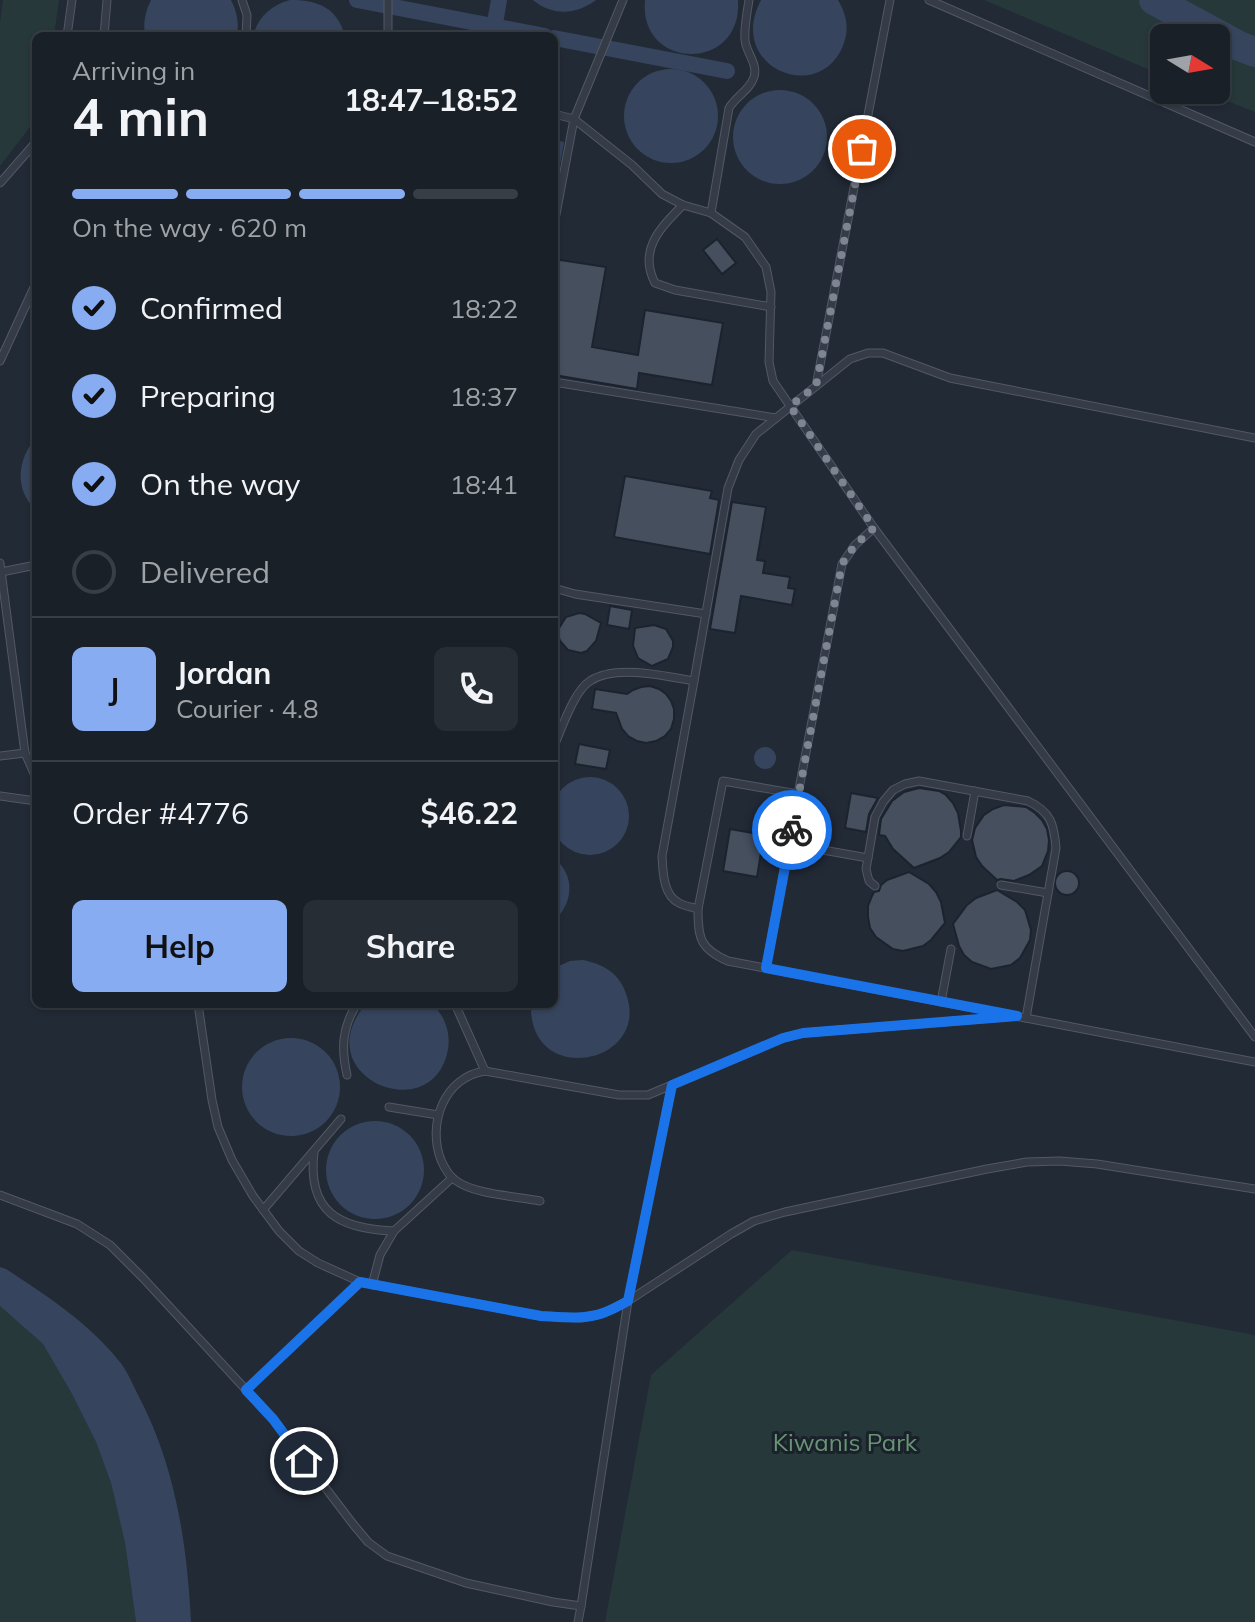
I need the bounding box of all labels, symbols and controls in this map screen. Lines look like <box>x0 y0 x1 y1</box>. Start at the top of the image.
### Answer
north arrow <box>1150 24 1230 104</box>
map controls <box>1150 24 1230 104</box>
text: Arriving in <box>72 54 195 87</box>
text: 18:47–18:52 <box>344 81 518 119</box>
text: 4 min <box>72 84 209 149</box>
pin <box>828 115 896 183</box>
icon: bag <box>840 127 884 171</box>
text: On the way · 620 m <box>72 211 307 244</box>
icon: check <box>72 286 116 330</box>
text: Confirmed <box>140 289 283 327</box>
text: 18:22 <box>450 292 518 325</box>
icon: check <box>72 374 116 418</box>
text: Preparing <box>140 377 276 415</box>
text: 18:37 <box>450 380 518 413</box>
icon: check <box>72 462 116 506</box>
text: On the way <box>140 465 300 503</box>
text: 18:41 <box>450 468 518 501</box>
text: Delivered <box>140 553 270 591</box>
button: phone <box>434 647 518 731</box>
text: Jordan <box>176 654 271 692</box>
text: J <box>109 670 119 708</box>
text: Courier · 4.8 <box>176 692 319 725</box>
courier <box>752 790 832 870</box>
text: Order #4776 <box>72 794 249 832</box>
text: $46.22 <box>421 794 518 832</box>
icon: bike <box>770 808 814 852</box>
button: Help <box>72 900 287 992</box>
button: Share <box>303 900 518 992</box>
pin <box>270 1427 338 1495</box>
park label: Kiwanis Park <box>773 1427 918 1457</box>
icon: home <box>282 1439 326 1483</box>

